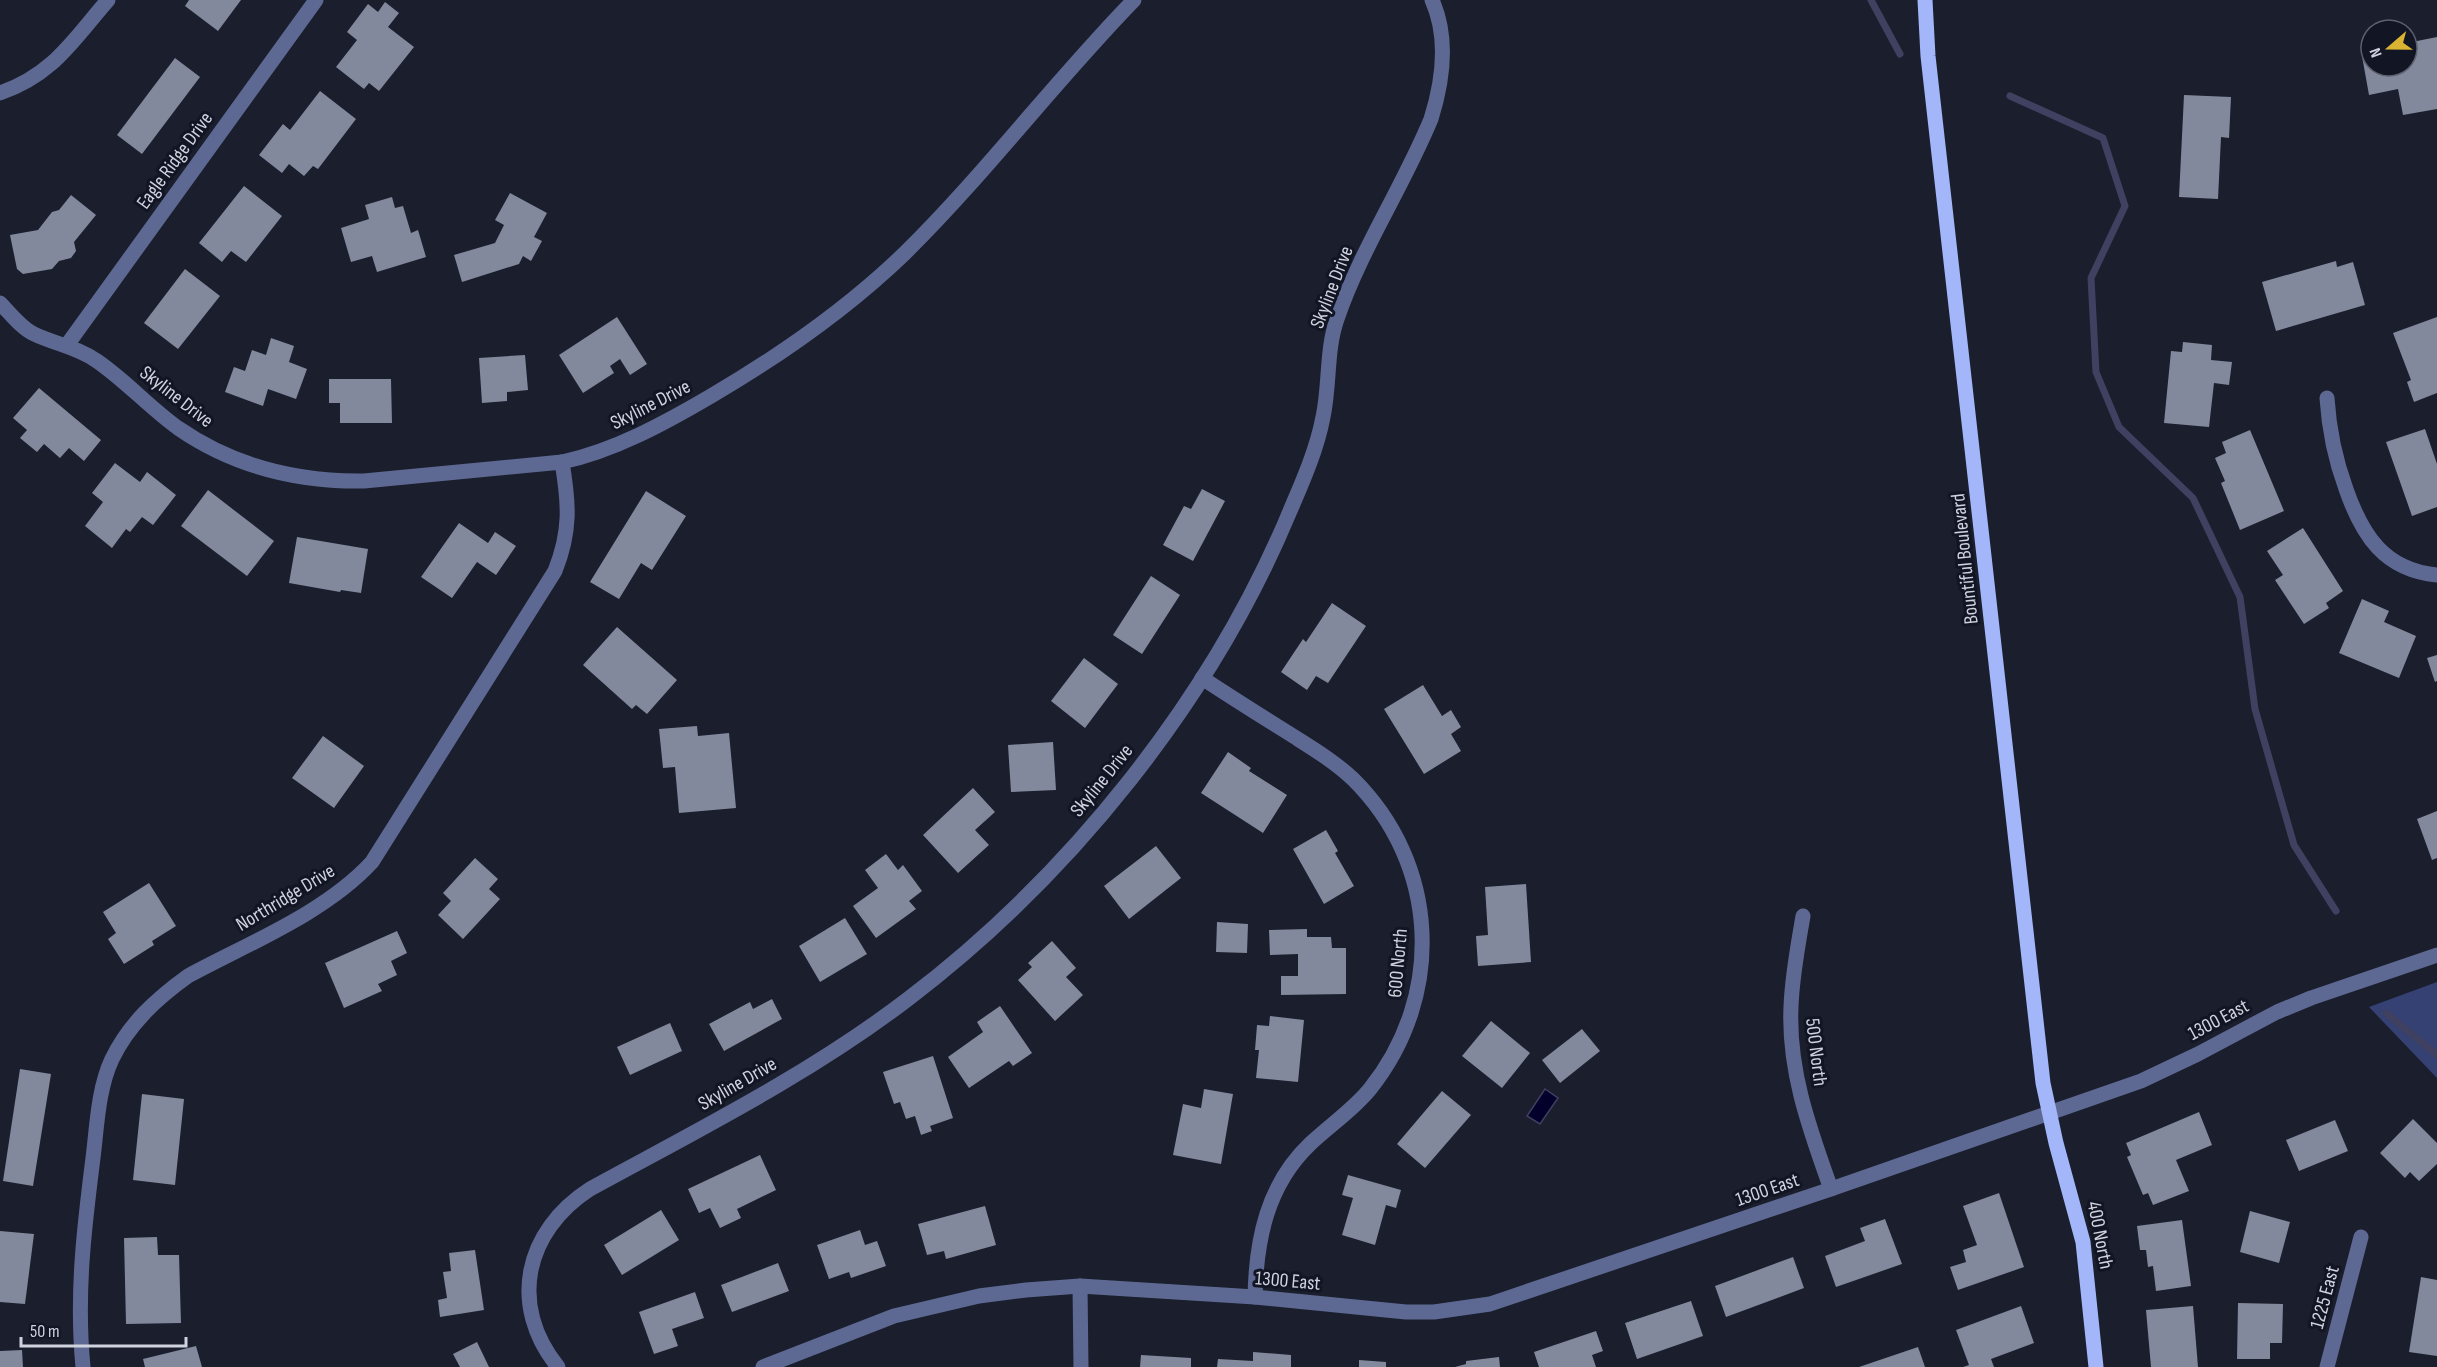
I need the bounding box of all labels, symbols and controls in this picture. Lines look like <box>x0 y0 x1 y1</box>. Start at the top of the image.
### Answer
north arrow <box>2359 18 2419 78</box>
text: N <box>2366 45 2387 60</box>
street label: Eagle Ridge Drive <box>132 107 218 214</box>
street label: Skyline Drive <box>1305 243 1359 332</box>
street label: Skyline Drive <box>135 361 218 433</box>
street label: Skyline Drive <box>606 375 694 435</box>
street label: Bountiful Boulevard <box>1946 492 1984 625</box>
street label: Skyline Drive <box>1065 739 1138 822</box>
street label: Northridge Drive <box>232 859 339 937</box>
street label: 600 North <box>1383 928 1413 998</box>
street label: 1300 East <box>2184 994 2253 1046</box>
street label: 500 North <box>1800 1017 1832 1087</box>
street label: Skyline Drive <box>694 1052 781 1116</box>
street label: 1300 East <box>1733 1168 1802 1212</box>
street label: 400 North <box>2082 1199 2118 1271</box>
street label: 1225 East <box>2305 1263 2345 1331</box>
street label: 1300 East <box>1254 1266 1321 1296</box>
scale bar <box>21 1310 186 1348</box>
text: 50 m <box>30 1321 60 1342</box>

